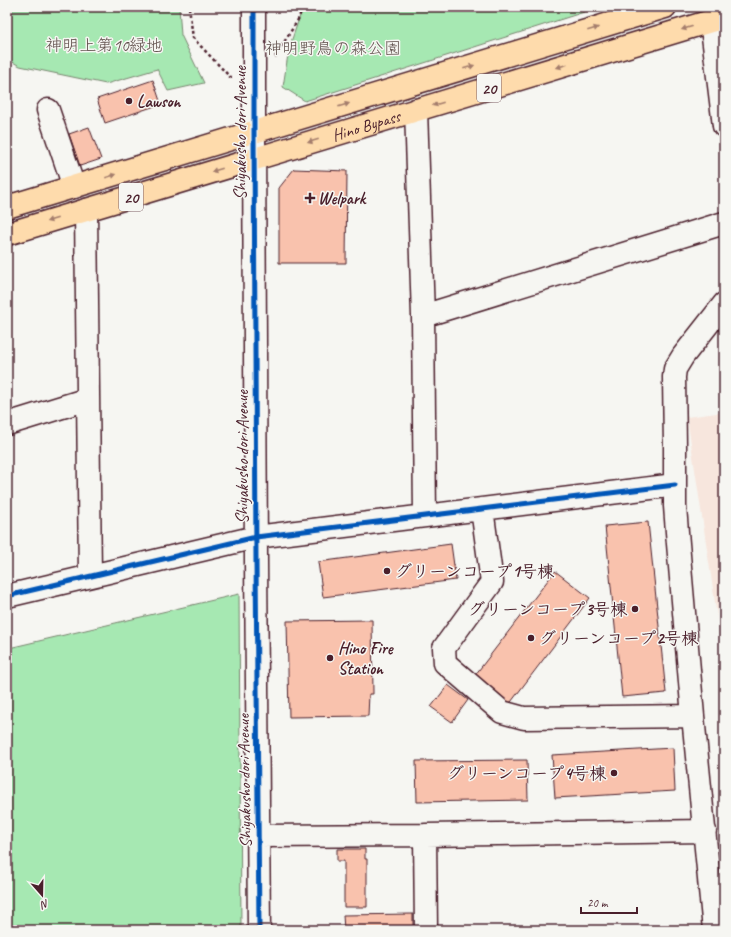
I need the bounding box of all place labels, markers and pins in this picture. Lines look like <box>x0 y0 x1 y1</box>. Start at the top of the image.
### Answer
place label: Lawson <box>137 91 182 112</box>
marker: Lawson <box>124 96 134 106</box>
place label: Welpark <box>318 188 367 209</box>
marker: Welpark <box>305 193 315 203</box>
place label: グリーンコープ1号棟 <box>395 561 555 582</box>
marker: グリーンコープ1号棟 <box>382 566 392 576</box>
place label: グリーンコープ3号棟 <box>468 599 628 620</box>
marker: グリーンコープ3号棟 <box>630 604 640 614</box>
place label: グリーンコープ2号棟 <box>539 628 699 649</box>
marker: グリーンコープ2号棟 <box>526 633 536 643</box>
place label: Hino Fire Station <box>338 638 395 679</box>
marker: Hino Fire Station <box>325 653 335 663</box>
place label: グリーンコープ4号棟 <box>447 763 607 784</box>
marker: グリーンコープ4号棟 <box>609 768 619 778</box>

